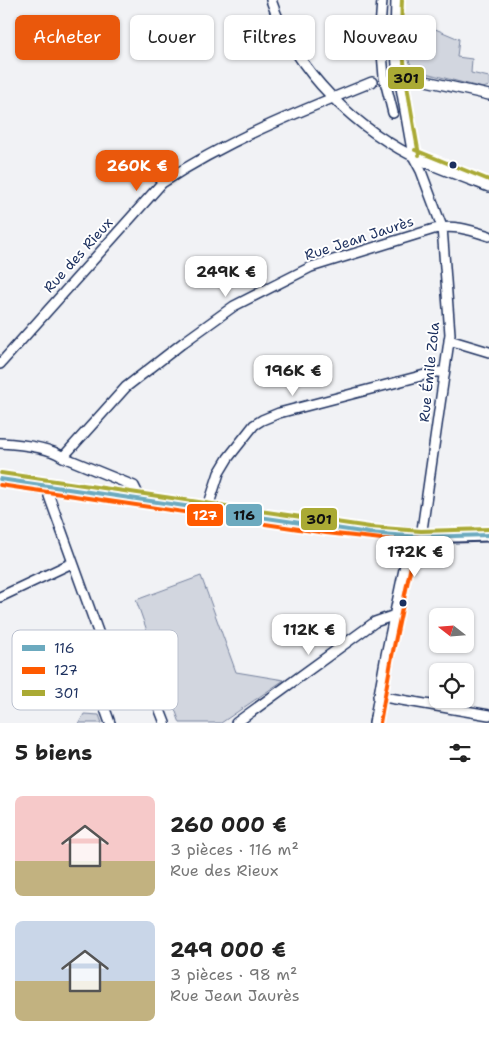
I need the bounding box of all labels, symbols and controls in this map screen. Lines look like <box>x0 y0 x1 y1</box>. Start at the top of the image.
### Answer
chip: Acheter <box>15 15 120 60</box>
chip: Louer <box>130 15 214 60</box>
chip: Filtres <box>224 15 315 60</box>
chip: Nouveau <box>325 15 436 60</box>
line badge: 301 <box>387 66 425 90</box>
text: 301 <box>393 69 419 87</box>
pin: 260K € <box>96 150 178 192</box>
text: 260K € <box>107 155 167 176</box>
unlabelled marker <box>448 160 458 170</box>
street label: Rue Jean Jaurès <box>302 212 416 264</box>
street label: Rue des Rieux <box>40 214 116 296</box>
pin: 249K € <box>185 256 267 298</box>
text: 249K € <box>196 261 256 282</box>
street label: Rue Émile Zola <box>415 321 443 423</box>
pin: 196K € <box>252 354 334 397</box>
text: 196K € <box>265 360 321 381</box>
line badge: 127 <box>186 503 224 527</box>
line badge: 116 <box>225 503 263 527</box>
text: 127 <box>193 506 218 524</box>
text: 116 <box>233 506 255 524</box>
line badge: 301 <box>300 507 338 531</box>
text: 301 <box>306 510 332 528</box>
pin: 172K € <box>374 536 456 578</box>
text: 172K € <box>387 541 443 562</box>
unlabelled marker <box>398 598 408 608</box>
north arrow <box>429 608 474 652</box>
map controls <box>429 608 474 708</box>
pin: 112K € <box>268 614 350 656</box>
text: 112K € <box>283 619 335 640</box>
legend <box>12 630 178 710</box>
text: 116 <box>54 639 75 657</box>
text: 127 <box>54 661 78 679</box>
button: locate <box>429 663 474 708</box>
text: 301 <box>54 684 79 702</box>
text: 5 biens <box>15 739 92 767</box>
icon: filters <box>446 739 474 767</box>
text: 260 000 € <box>170 811 287 839</box>
icon: home <box>55 816 115 876</box>
text: 3 pièces · 116 m² <box>170 839 299 860</box>
text: Rue des Rieux <box>170 860 278 881</box>
text: 249 000 € <box>170 936 286 964</box>
icon: home <box>55 941 115 1001</box>
text: 3 pièces · 98 m² <box>170 964 297 985</box>
text: Rue Jean Jaurès <box>170 985 300 1006</box>

